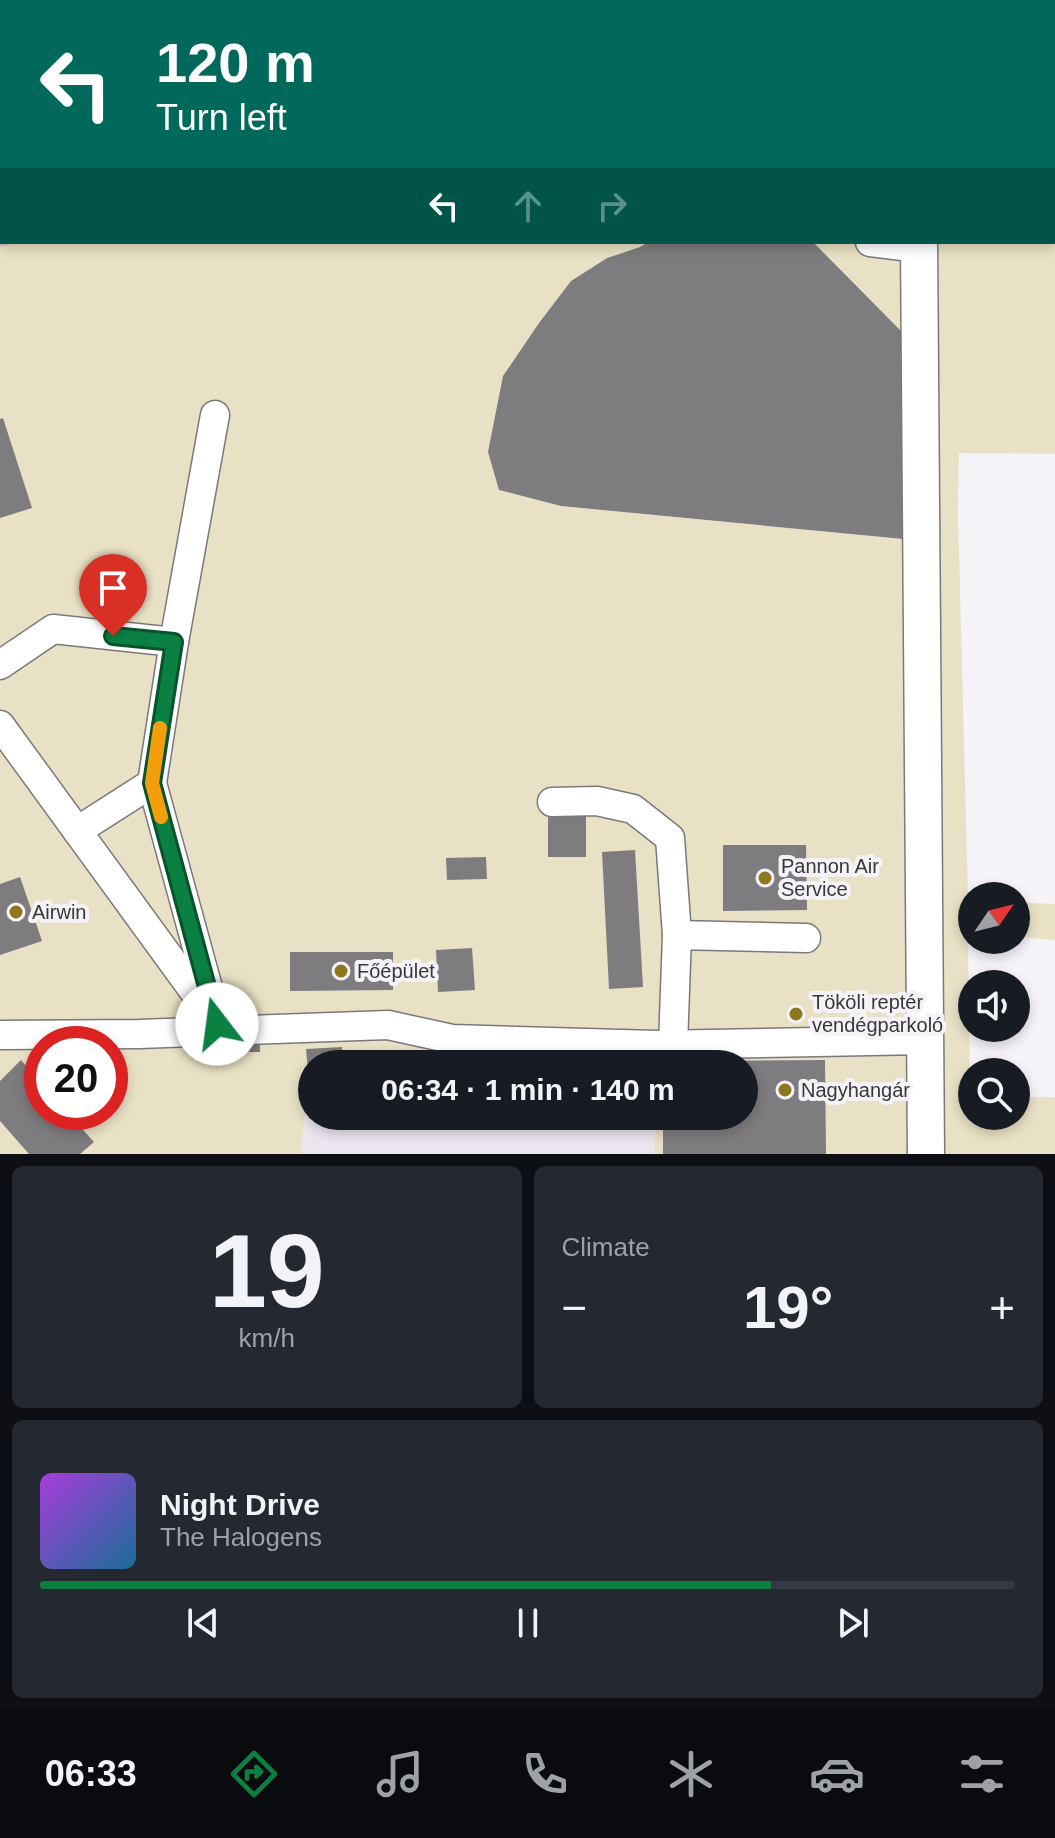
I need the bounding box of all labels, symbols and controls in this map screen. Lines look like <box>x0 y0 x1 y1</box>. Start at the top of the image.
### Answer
text: 120 m <box>156 31 315 94</box>
icon: left <box>24 32 128 136</box>
text: Turn left <box>156 97 287 138</box>
icon: left <box>422 184 466 228</box>
icon: ahead <box>506 184 550 228</box>
icon: right <box>590 184 634 228</box>
pin <box>79 554 147 636</box>
icon: arrive <box>91 566 135 610</box>
place label: Pannon Air Service <box>781 855 879 900</box>
marker: Pannon Air Service <box>756 869 774 887</box>
north arrow <box>958 882 1030 954</box>
map controls <box>958 882 1030 1130</box>
place label: Airwin <box>32 901 86 923</box>
marker: Airwin <box>7 903 25 921</box>
place label: Főépület <box>357 960 435 982</box>
marker: Főépület <box>332 962 350 980</box>
button: sound <box>958 970 1030 1042</box>
position arrow <box>175 982 259 1066</box>
place label: Tököli reptér vendégparkoló <box>812 991 943 1036</box>
marker: Tököli reptér vendégparkoló <box>787 1005 805 1023</box>
speed limit sign: 20 <box>24 1026 128 1130</box>
button: search <box>958 1058 1030 1130</box>
text: 06:34 · 1 min · 140 m <box>381 1073 675 1106</box>
place label: Nagyhangár <box>801 1079 910 1101</box>
marker: Nagyhangár <box>776 1081 794 1099</box>
text: 19 <box>209 1213 325 1329</box>
text: Climate <box>562 1232 650 1262</box>
text: 19° <box>743 1274 834 1341</box>
text: − <box>562 1283 587 1332</box>
text: + <box>989 1283 1015 1332</box>
text: km/h <box>239 1323 295 1353</box>
text: Night Drive <box>160 1488 320 1521</box>
text: The Halogens <box>160 1522 322 1552</box>
icon: previous <box>181 1601 225 1645</box>
icon: pause <box>506 1601 550 1645</box>
icon: next <box>831 1601 875 1645</box>
icon: directions <box>226 1746 282 1802</box>
icon: music <box>372 1746 428 1802</box>
icon: phone <box>517 1746 573 1802</box>
icon: climate <box>663 1746 719 1802</box>
icon: car <box>809 1746 865 1802</box>
icon: filters <box>954 1746 1010 1802</box>
text: 06:33 <box>45 1753 137 1794</box>

